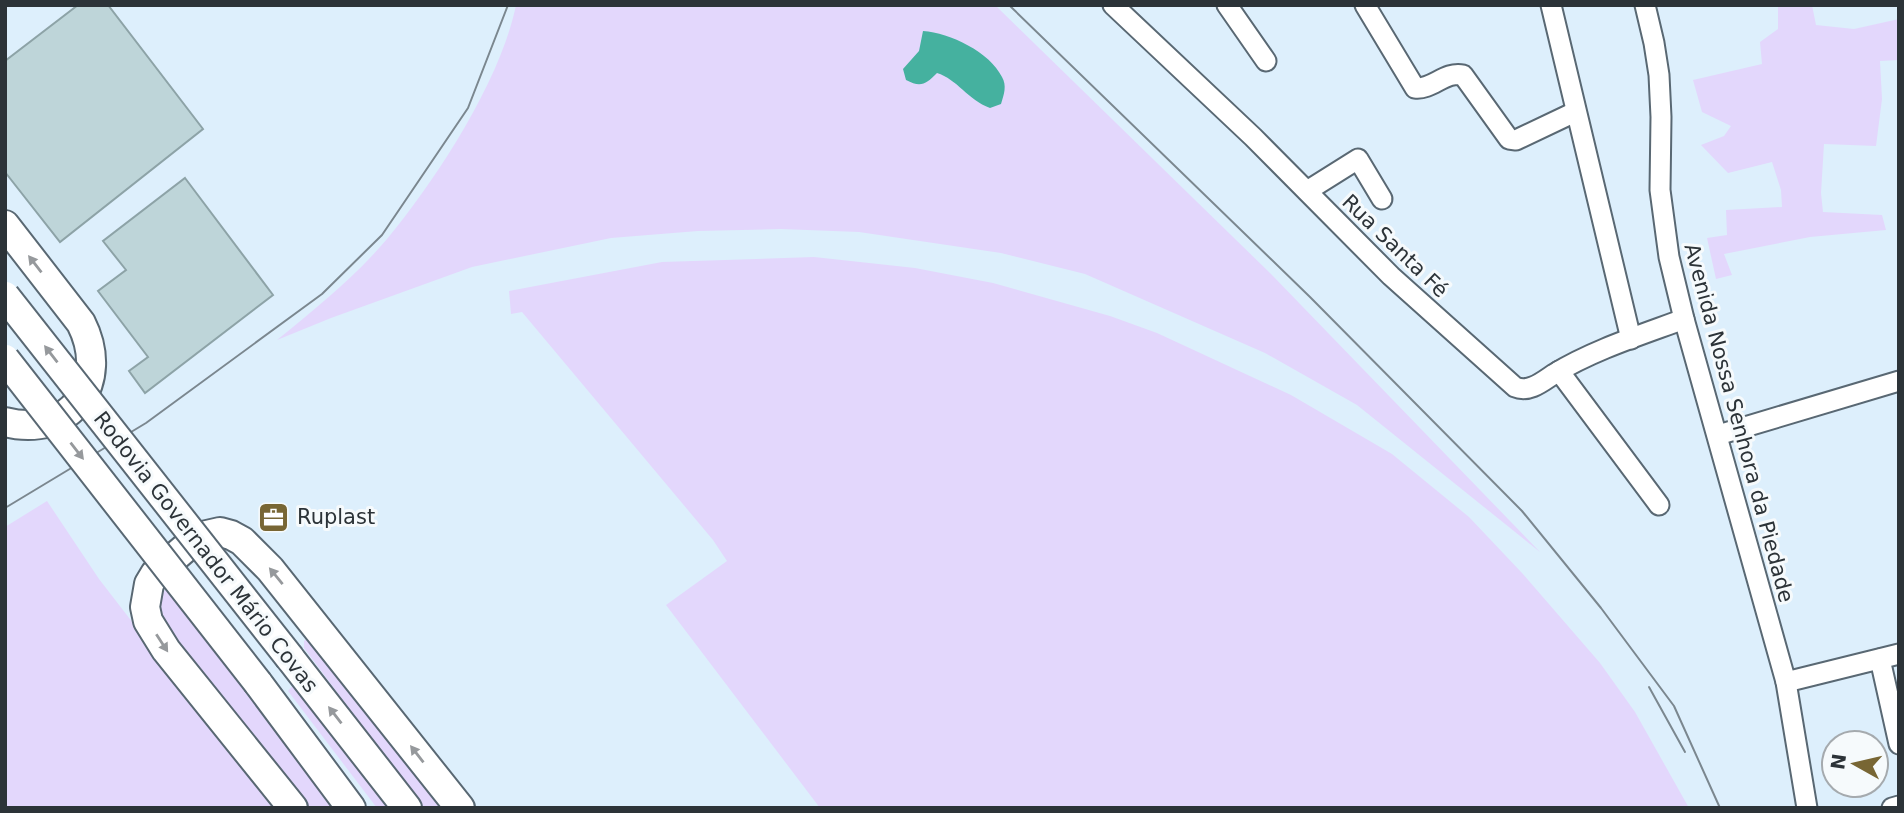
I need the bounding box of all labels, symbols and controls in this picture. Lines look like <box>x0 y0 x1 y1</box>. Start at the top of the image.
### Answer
street label: Rua Santa Fé <box>1337 190 1453 302</box>
street label: Avenida Nossa Senhora da Piedade <box>1679 241 1799 605</box>
one-way arrow <box>29 255 43 273</box>
one-way arrow <box>43 345 58 363</box>
street label: Rodovia Governador Mário Covas <box>89 407 323 697</box>
one-way arrow <box>70 442 85 460</box>
office icon: Ruplast <box>257 500 291 534</box>
place label: Ruplast <box>297 505 375 529</box>
one-way arrow <box>268 568 283 586</box>
one-way arrow <box>155 634 169 652</box>
one-way arrow <box>328 707 343 724</box>
north arrow <box>1820 729 1890 799</box>
one-way arrow <box>410 746 425 764</box>
text: N <box>1826 752 1850 771</box>

